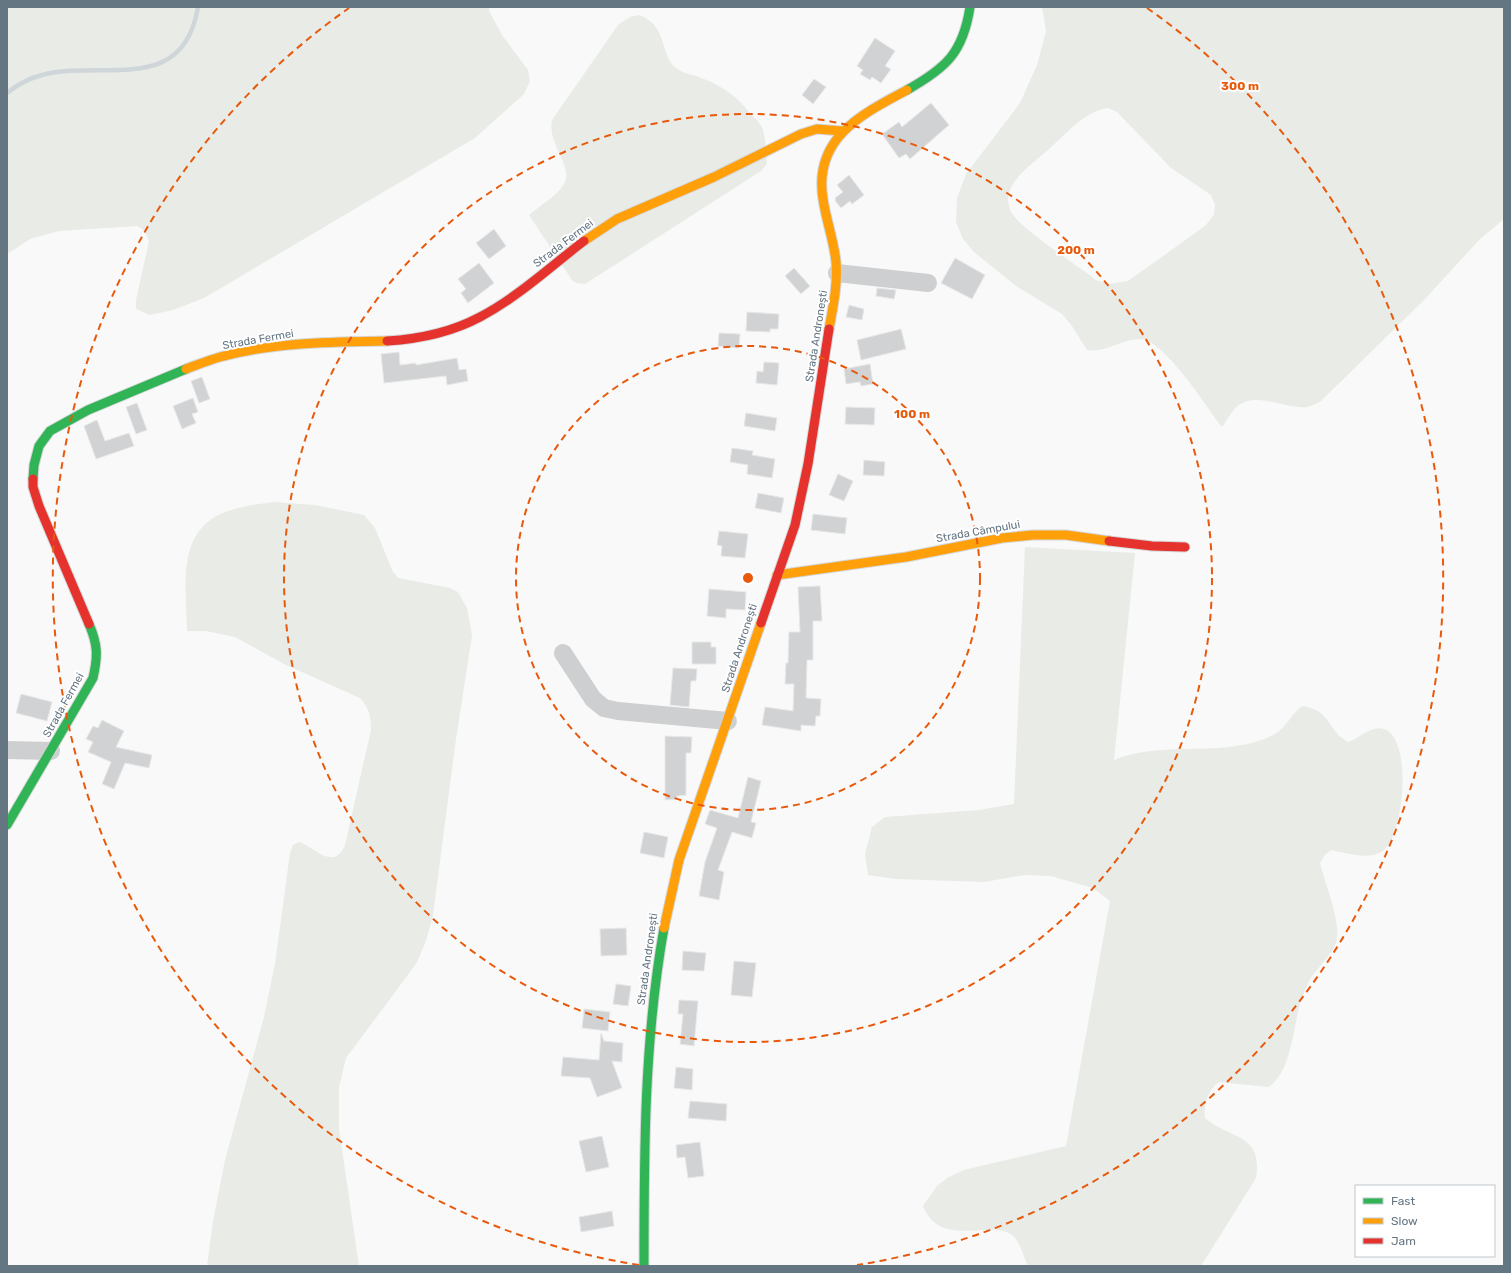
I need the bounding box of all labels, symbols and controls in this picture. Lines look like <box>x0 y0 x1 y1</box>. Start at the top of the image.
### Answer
text: 300 m <box>1221 79 1259 93</box>
street label: Strada Fermei <box>531 217 596 270</box>
text: 200 m <box>1057 243 1095 257</box>
street label: Strada Andronești <box>803 289 830 383</box>
street label: Strada Fermei <box>222 327 295 352</box>
text: 100 m <box>894 407 930 421</box>
street label: Strada Câmpului <box>935 518 1021 545</box>
centre of rings <box>741 571 755 585</box>
street label: Strada Andronești <box>719 602 760 694</box>
street label: Strada Fermei <box>40 671 87 740</box>
street label: Strada Andronești <box>635 912 660 1006</box>
legend <box>1355 1185 1495 1257</box>
text: Fast <box>1391 1194 1415 1208</box>
text: Slow <box>1391 1214 1418 1228</box>
text: Jam <box>1391 1234 1416 1248</box>

